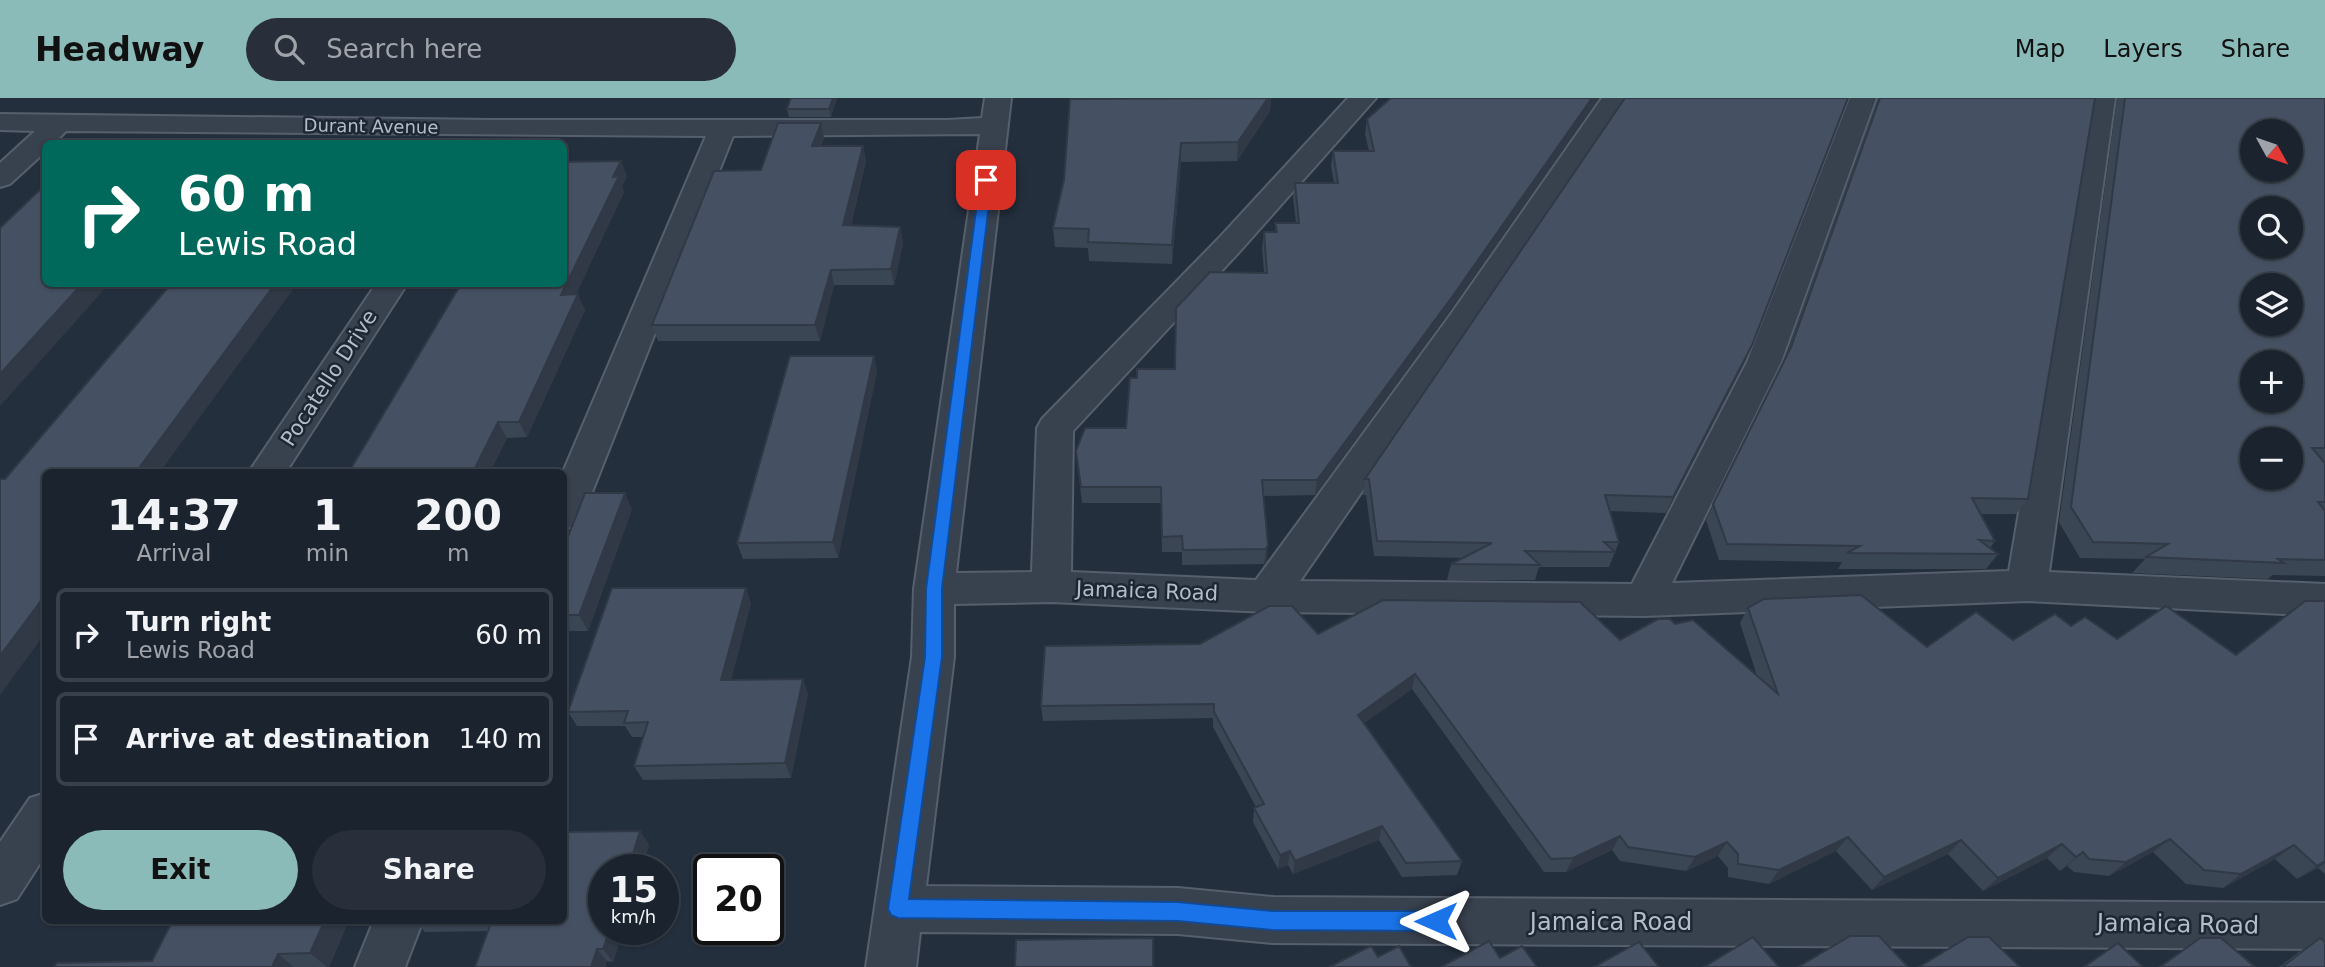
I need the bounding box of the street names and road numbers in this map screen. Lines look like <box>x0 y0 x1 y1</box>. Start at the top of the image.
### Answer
street label: Durant Avenue <box>303 114 439 138</box>
street label: Pocatello Drive <box>276 305 382 451</box>
street label: Jamaica Road <box>1074 576 1218 605</box>
street label: Jamaica Road <box>1528 908 1692 936</box>
street label: Jamaica Road <box>2095 909 2259 939</box>

